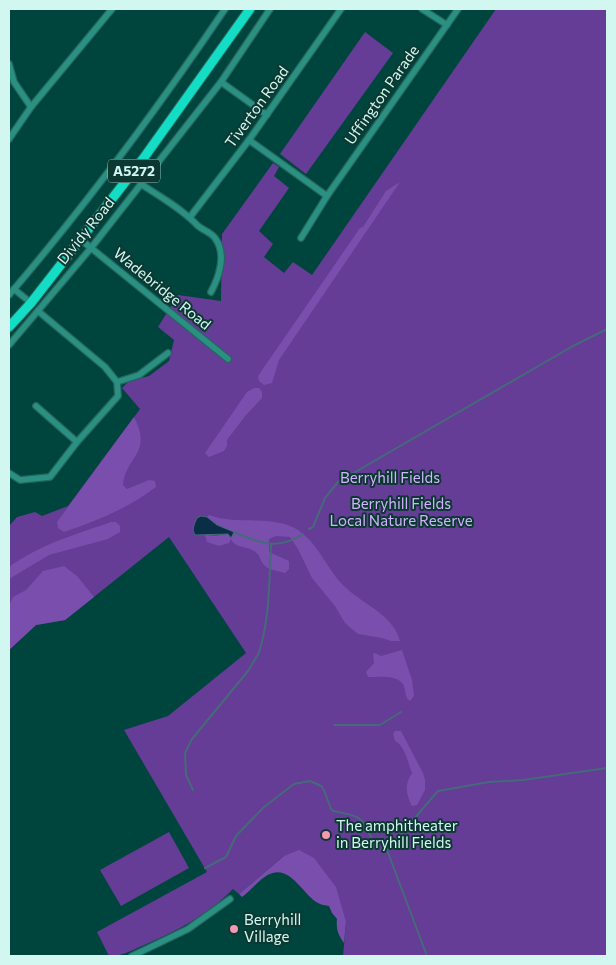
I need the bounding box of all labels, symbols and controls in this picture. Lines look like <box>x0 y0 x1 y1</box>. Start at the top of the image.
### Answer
street label: Uffington Parade <box>340 41 422 148</box>
street label: Tiverton Road <box>221 62 292 151</box>
road number: A5272 <box>108 160 160 182</box>
street label: Dividy Road <box>53 193 118 267</box>
street label: Wadebridge Road <box>110 243 215 333</box>
park label: Berryhill Fields <box>340 468 440 486</box>
park label: Berryhill Fields Local Nature Reserve <box>329 494 473 529</box>
place label: The amphitheater in Berryhill Fields <box>336 816 458 851</box>
marker: The amphitheater in Berryhill Fields <box>320 829 332 841</box>
place label: Berryhill Village <box>244 910 301 945</box>
marker: Berryhill Village <box>228 923 240 935</box>

